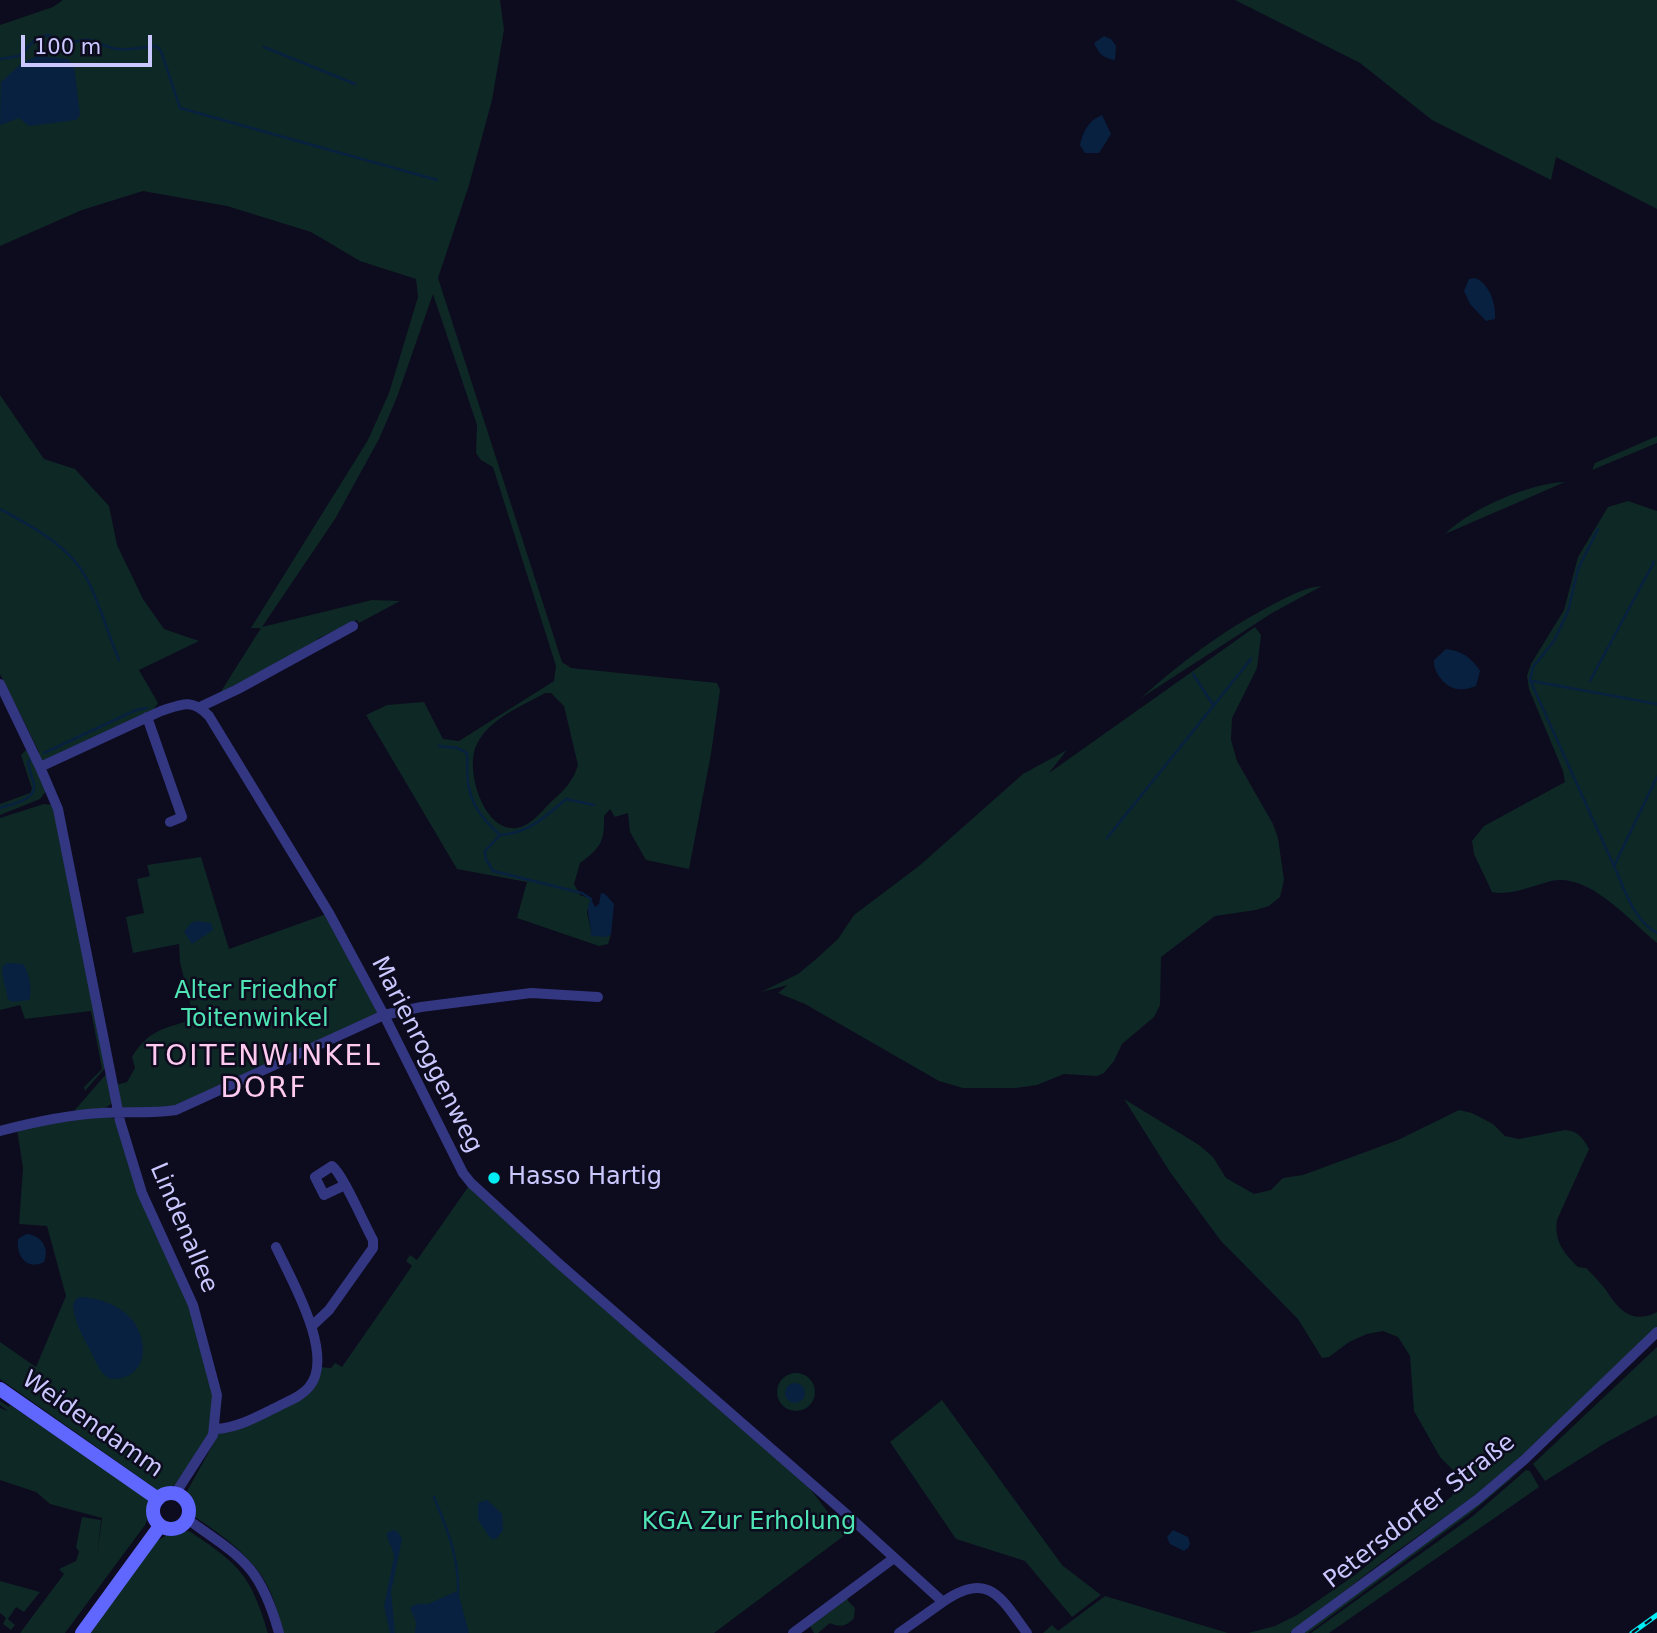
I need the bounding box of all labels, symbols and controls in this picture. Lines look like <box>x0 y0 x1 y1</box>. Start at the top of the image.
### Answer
scale bar <box>24 21 156 65</box>
text: 100 m <box>34 35 101 59</box>
street label: Marienroggenweg <box>364 952 488 1158</box>
park label: Alter Friedhof Toitenwinkel <box>174 978 336 1034</box>
district label: TOITENWINKEL DORF <box>148 1041 380 1107</box>
street label: Lindenallee <box>143 1159 223 1297</box>
place label: Hasso Hartig <box>508 1164 662 1192</box>
marker: Hasso Hartig <box>486 1170 502 1186</box>
street label: Weidendamm <box>16 1366 168 1484</box>
street label: Petersdorfer Straße <box>1319 1428 1521 1596</box>
park label: KGA Zur Erholung <box>642 1509 856 1537</box>

